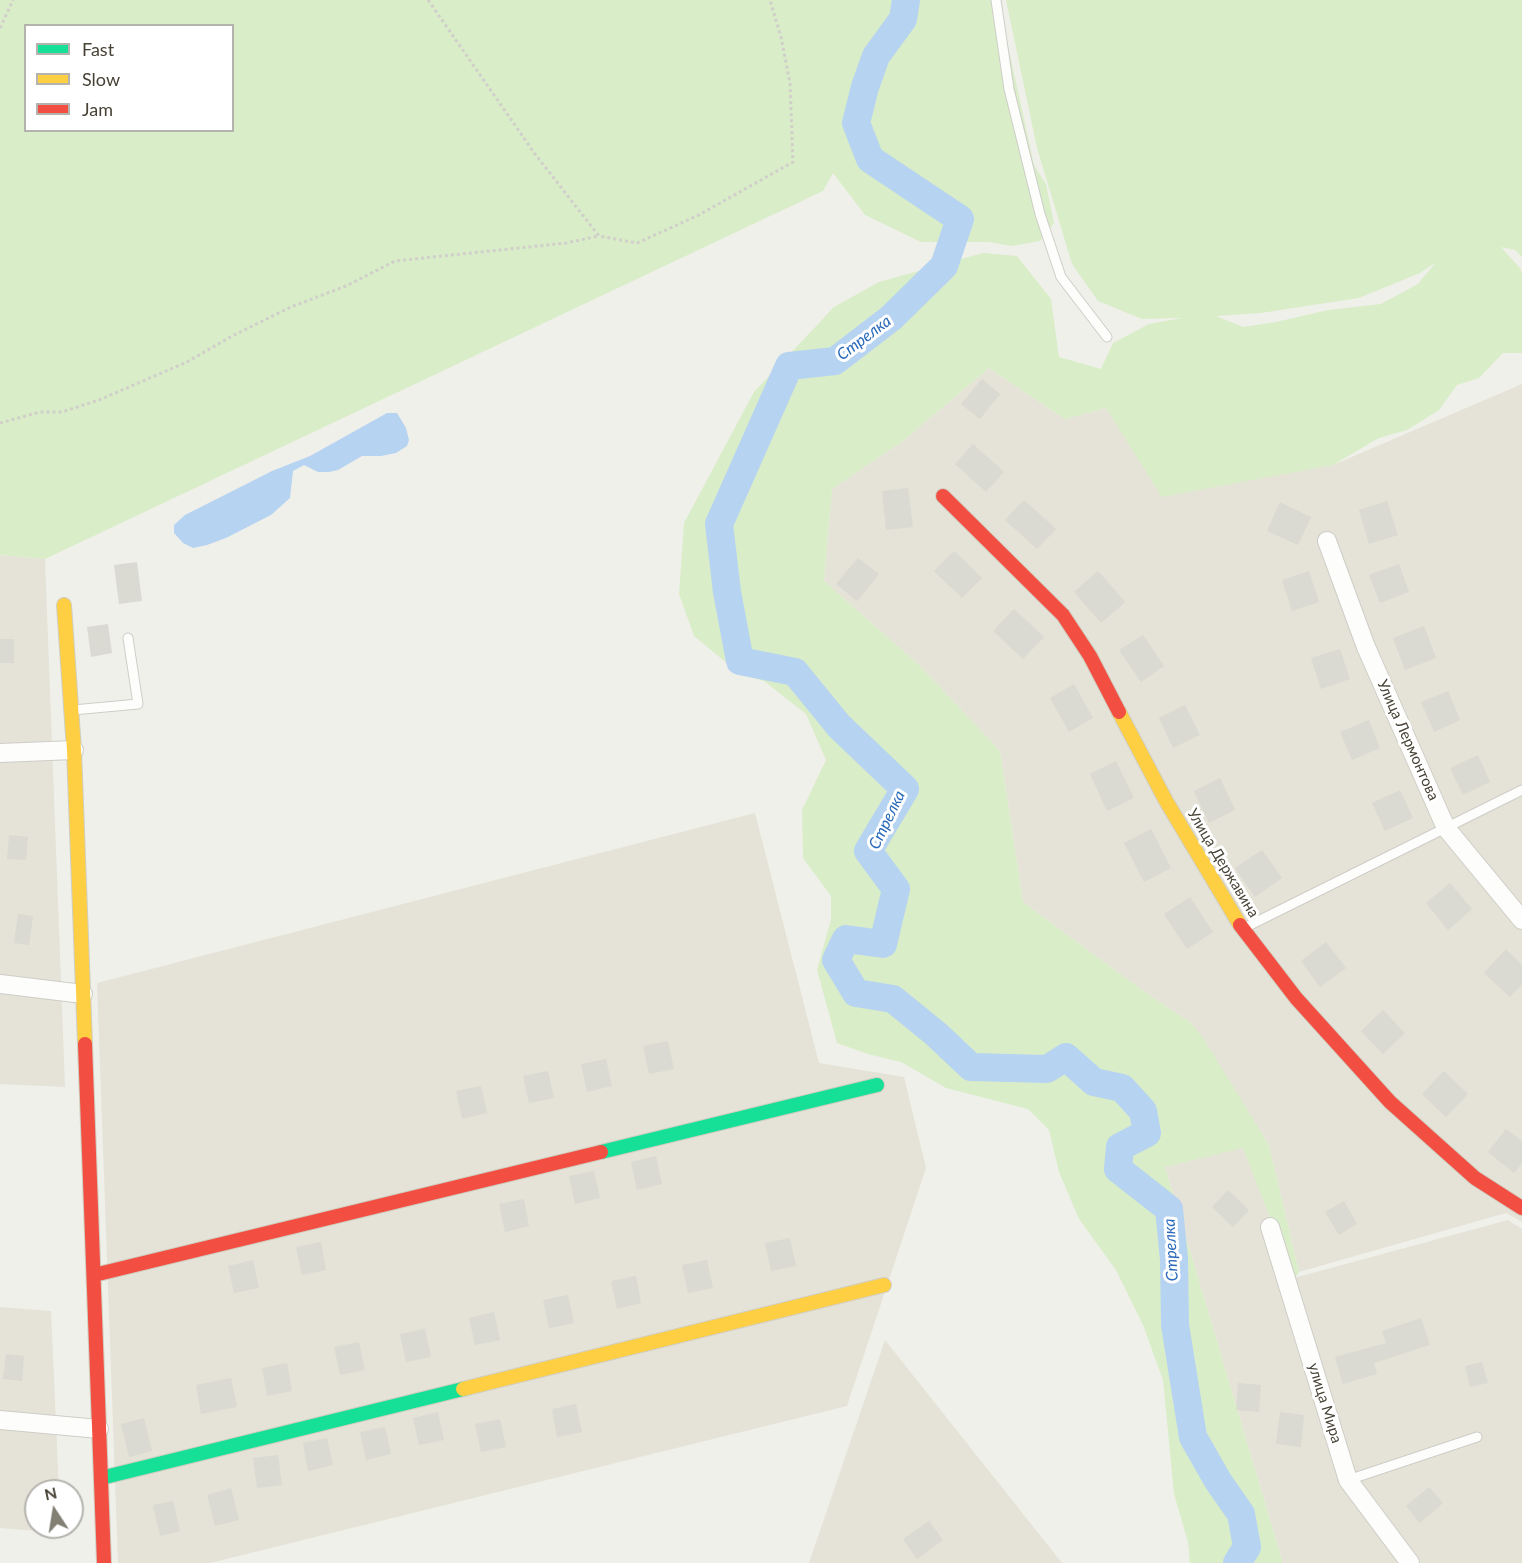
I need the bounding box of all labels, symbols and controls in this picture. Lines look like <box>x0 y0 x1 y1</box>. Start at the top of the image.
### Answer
legend <box>24 24 234 132</box>
text: Fast <box>82 38 114 60</box>
text: Slow <box>82 68 120 90</box>
text: Jam <box>82 98 113 120</box>
water label: Стрелка <box>833 311 895 365</box>
street label: Улица Лермонтова <box>1373 677 1443 803</box>
water label: Стрелка <box>865 788 909 852</box>
street label: Улица Державина <box>1183 805 1263 921</box>
water label: Стрелка <box>1160 1218 1182 1282</box>
street label: улица Мира <box>1304 1361 1346 1445</box>
north arrow <box>24 1479 84 1539</box>
text: N <box>43 1482 59 1503</box>

